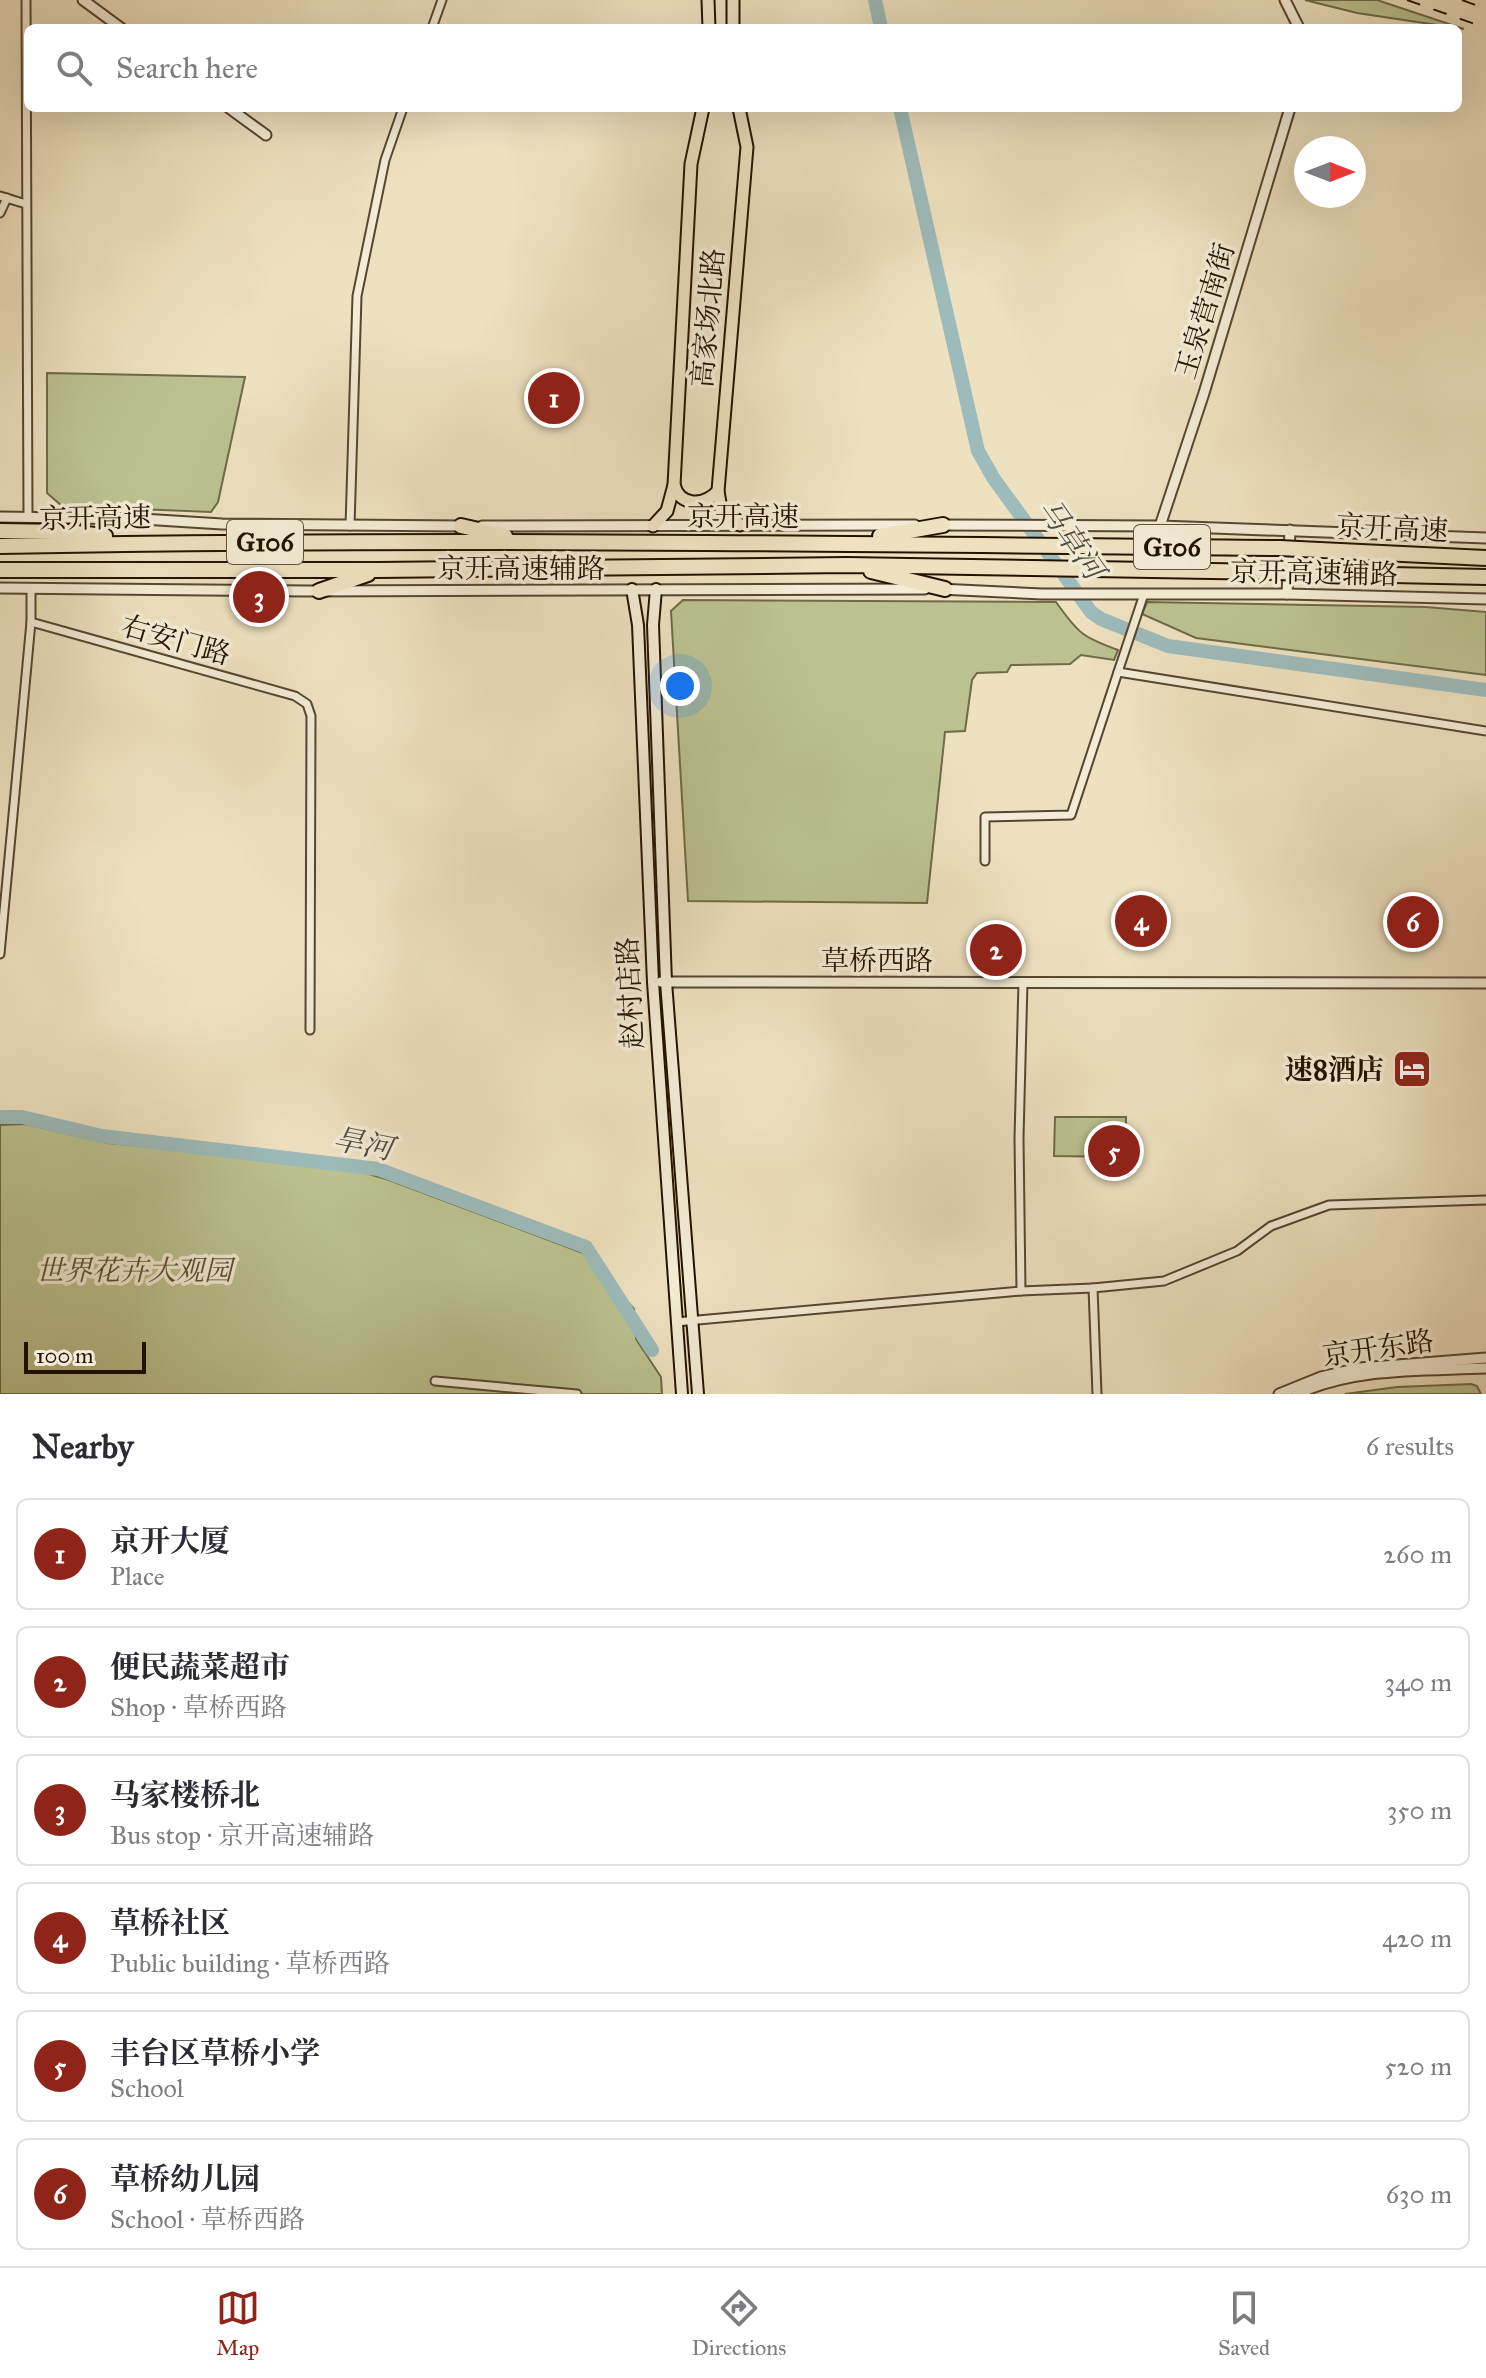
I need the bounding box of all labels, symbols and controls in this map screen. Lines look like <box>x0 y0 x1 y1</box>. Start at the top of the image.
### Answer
search box <box>24 24 1462 112</box>
icon: search <box>52 46 96 90</box>
text: Search here <box>116 50 258 86</box>
north arrow <box>1294 136 1366 208</box>
street label: 玉泉营南街 <box>1168 239 1242 383</box>
street label: 高家场北路 <box>684 247 732 389</box>
pin: 1 <box>528 368 580 428</box>
water label: 马草河 <box>1030 492 1114 590</box>
street label: 京开高速 <box>687 499 799 534</box>
street label: 京开高速 <box>39 500 151 536</box>
street label: 京开高速 <box>1335 508 1449 548</box>
road number: G106 <box>227 520 303 564</box>
road number: G106 <box>1134 525 1210 569</box>
street label: 京开高速辅路 <box>437 551 605 586</box>
street label: 京开高速辅路 <box>1230 554 1398 592</box>
pin: 3 <box>233 567 285 627</box>
street label: 右安门路 <box>117 608 235 672</box>
your location <box>660 666 700 706</box>
pin: 4 <box>1115 891 1167 951</box>
pin: 6 <box>1387 892 1439 952</box>
pin: 2 <box>970 920 1022 980</box>
street label: 赵村店路 <box>610 936 650 1050</box>
street label: 草桥西路 <box>821 943 933 978</box>
hotel icon: 速8酒店 <box>1391 1048 1433 1090</box>
place label: 速8酒店 <box>1285 1052 1384 1087</box>
water label: 旱河 <box>330 1121 401 1168</box>
pin: 5 <box>1088 1121 1140 1181</box>
park label: 世界花卉大观园 <box>36 1253 236 1288</box>
street label: 京开东路 <box>1320 1323 1436 1373</box>
scale bar <box>24 1338 146 1374</box>
text: 100 m <box>36 1342 93 1369</box>
text: Nearby <box>32 1426 134 1467</box>
text: 6 results <box>1366 1430 1454 1462</box>
text: 京开大厦 <box>110 1523 230 1559</box>
text: 1 <box>55 1538 65 1570</box>
text: 260 m <box>1383 1538 1452 1570</box>
text: Place <box>110 1560 165 1592</box>
text: 便民蔬菜超市 <box>110 1649 290 1685</box>
text: 2 <box>54 1666 66 1698</box>
text: 340 m <box>1385 1666 1452 1698</box>
text: Shop · 草桥西路 <box>110 1691 287 1723</box>
text: 马家楼桥北 <box>110 1777 260 1813</box>
text: 3 <box>55 1794 65 1826</box>
text: 350 m <box>1387 1794 1452 1826</box>
text: Bus stop · 京开高速辅路 <box>110 1819 374 1851</box>
text: 草桥社区 <box>110 1905 230 1941</box>
text: 4 <box>53 1922 67 1954</box>
text: 420 m <box>1382 1922 1452 1954</box>
text: Public building · 草桥西路 <box>110 1947 390 1979</box>
text: 丰台区草桥小学 <box>110 2035 320 2071</box>
text: 5 <box>54 2050 66 2082</box>
text: 520 m <box>1385 2050 1452 2082</box>
text: School <box>110 2072 184 2104</box>
text: 草桥幼儿园 <box>110 2161 260 2197</box>
text: 6 <box>53 2178 67 2210</box>
text: 630 m <box>1386 2178 1452 2210</box>
text: School · 草桥西路 <box>110 2203 305 2235</box>
tab: Map <box>216 2286 260 2361</box>
tab: Directions <box>691 2286 786 2361</box>
tab: Saved <box>1218 2286 1270 2361</box>

